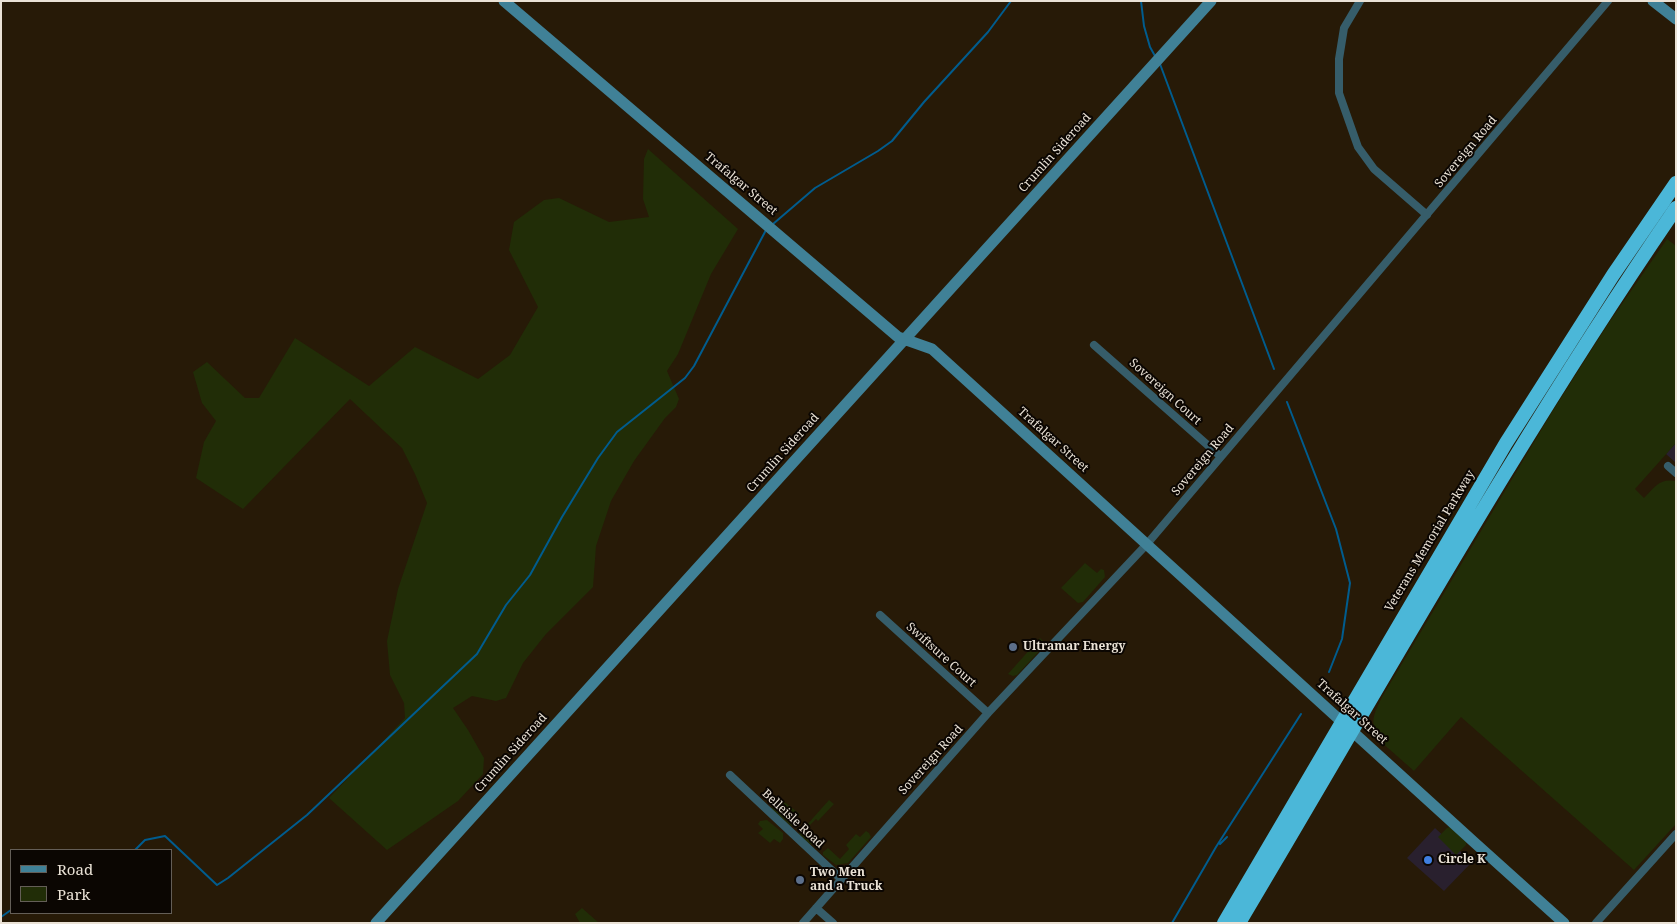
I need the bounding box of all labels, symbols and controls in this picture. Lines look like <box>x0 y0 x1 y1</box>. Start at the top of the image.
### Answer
street label: Crumlin Sideroad <box>1016 111 1094 195</box>
street label: Sovereign Road <box>1432 113 1500 191</box>
street label: Trafalgar Street <box>702 150 780 218</box>
street label: Sovereign Court <box>1126 356 1204 428</box>
street label: Trafalgar Street <box>1015 405 1091 475</box>
street label: Crumlin Sideroad <box>744 411 822 495</box>
street label: Sovereign Road <box>1169 421 1237 499</box>
street label: Veterans Memorial Parkway <box>1382 468 1478 614</box>
street label: Swiftsure Court <box>903 620 979 690</box>
place label: Ultramar Energy <box>1023 640 1125 654</box>
marker: Ultramar Energy <box>1007 641 1019 653</box>
street label: Trafalgar Street <box>1314 677 1390 747</box>
street label: Crumlin Sideroad <box>472 711 550 795</box>
street label: Sovereign Road <box>896 722 966 798</box>
street label: Belleisle Road <box>759 787 827 851</box>
legend <box>10 849 172 914</box>
place label: Circle K <box>1438 853 1486 867</box>
marker: Circle K <box>1422 854 1434 866</box>
text: Road <box>57 859 93 879</box>
place label: Two Men and a Truck <box>810 866 883 894</box>
marker: Two Men and a Truck <box>794 874 806 886</box>
text: Park <box>57 884 90 904</box>

